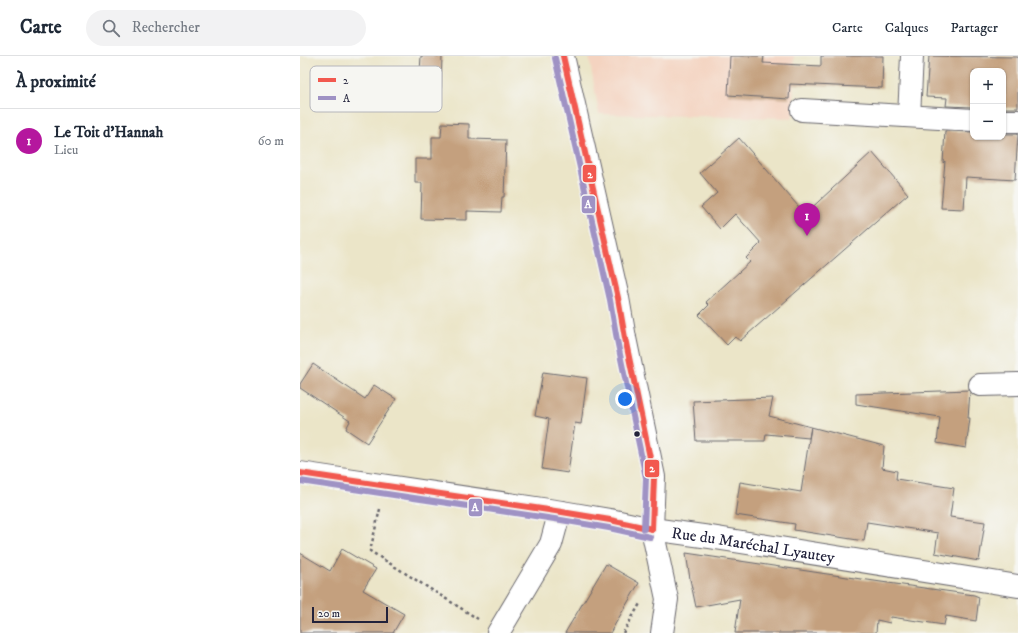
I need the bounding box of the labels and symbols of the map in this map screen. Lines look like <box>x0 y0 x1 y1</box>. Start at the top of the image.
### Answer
legend <box>310 66 442 112</box>
text: 2 <box>343 74 349 88</box>
text: A <box>343 92 351 106</box>
line badge: 2 <box>582 164 597 183</box>
text: 2 <box>587 168 593 182</box>
line badge: A <box>581 195 596 214</box>
text: A <box>583 198 592 212</box>
pin: 1 <box>794 203 820 236</box>
your location <box>615 389 635 409</box>
unlabelled marker <box>632 429 642 439</box>
line badge: 2 <box>644 459 660 478</box>
text: 2 <box>649 462 655 476</box>
line badge: A <box>468 498 483 517</box>
text: A <box>470 501 479 515</box>
street label: Rue du Maréchal Lyautey <box>670 523 837 568</box>
scale bar <box>312 605 388 624</box>

